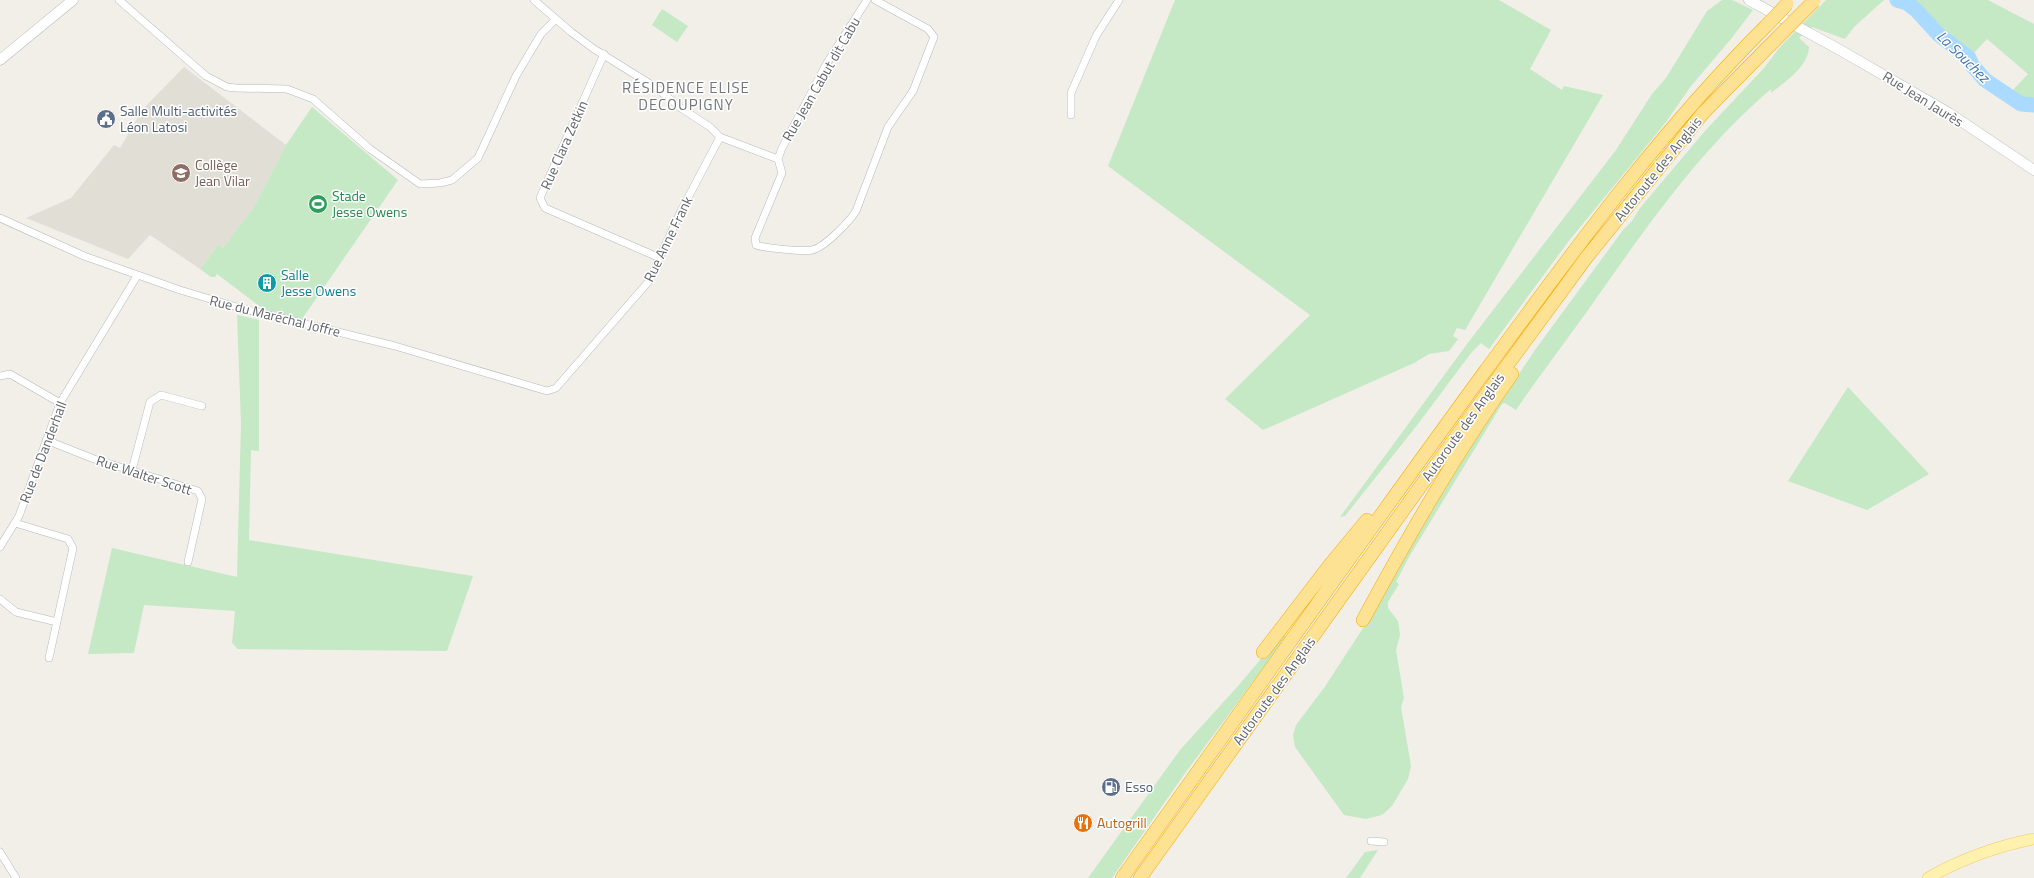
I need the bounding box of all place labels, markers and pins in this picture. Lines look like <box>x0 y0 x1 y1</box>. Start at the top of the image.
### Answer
place label: Salle Multi-activités Léon Latosi <box>120 100 237 137</box>
public building icon: Salle Multi-activités Léon Latosi <box>95 108 117 130</box>
place label: Collège Jean Vilar <box>195 154 250 191</box>
school or university icon: Collège Jean Vilar <box>170 162 192 184</box>
place label: Stade Jesse Owens <box>332 185 407 222</box>
sports icon: Stade Jesse Owens <box>307 193 329 215</box>
place label: Salle Jesse Owens <box>281 264 356 301</box>
building icon: Salle Jesse Owens <box>256 272 278 294</box>
fuel station icon: Esso <box>1100 776 1122 798</box>
place label: Esso <box>1125 776 1153 797</box>
restaurant icon: Autogrill <box>1072 812 1094 834</box>
place label: Autogrill <box>1097 812 1147 833</box>

